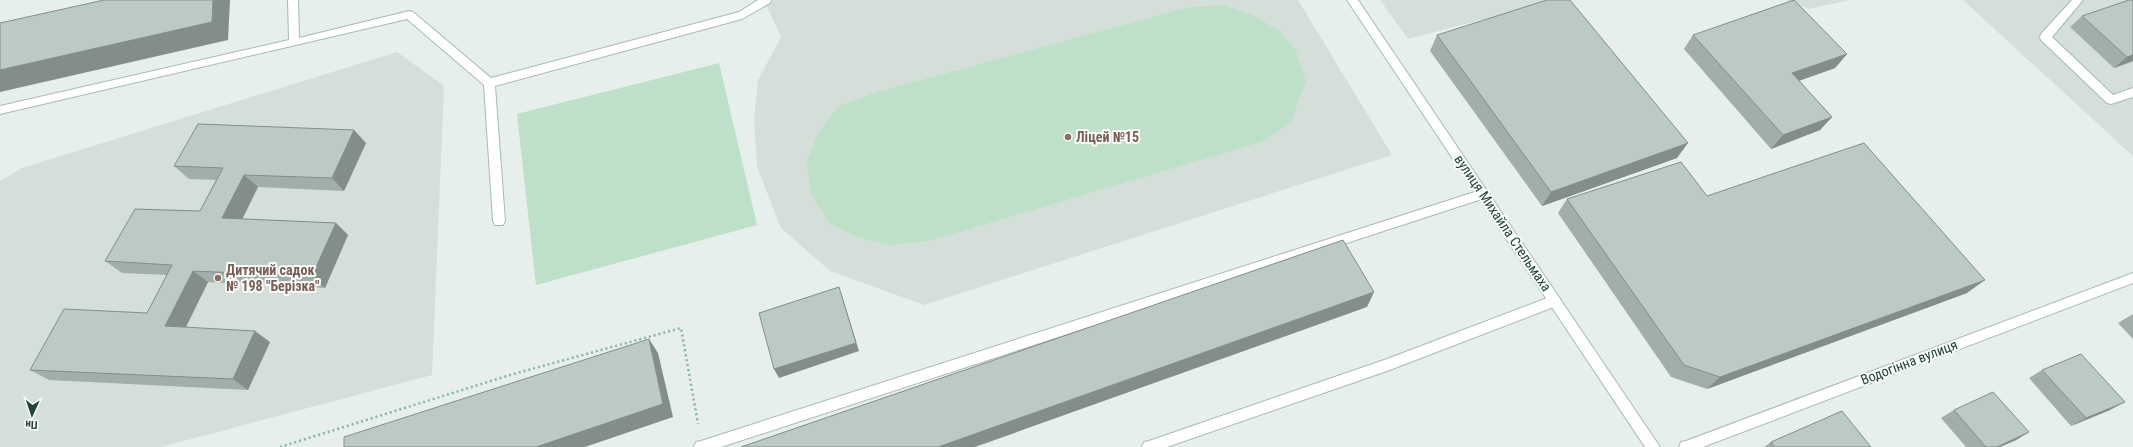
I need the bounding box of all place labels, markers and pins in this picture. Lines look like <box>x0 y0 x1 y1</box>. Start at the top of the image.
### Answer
place label: Ліцей №15 <box>1076 129 1139 145</box>
marker: Ліцей №15 <box>1063 132 1073 142</box>
place label: Дитячий садок № 198 "Берізка" <box>226 262 320 294</box>
marker: Дитячий садок № 198 "Берізка" <box>213 273 223 283</box>

